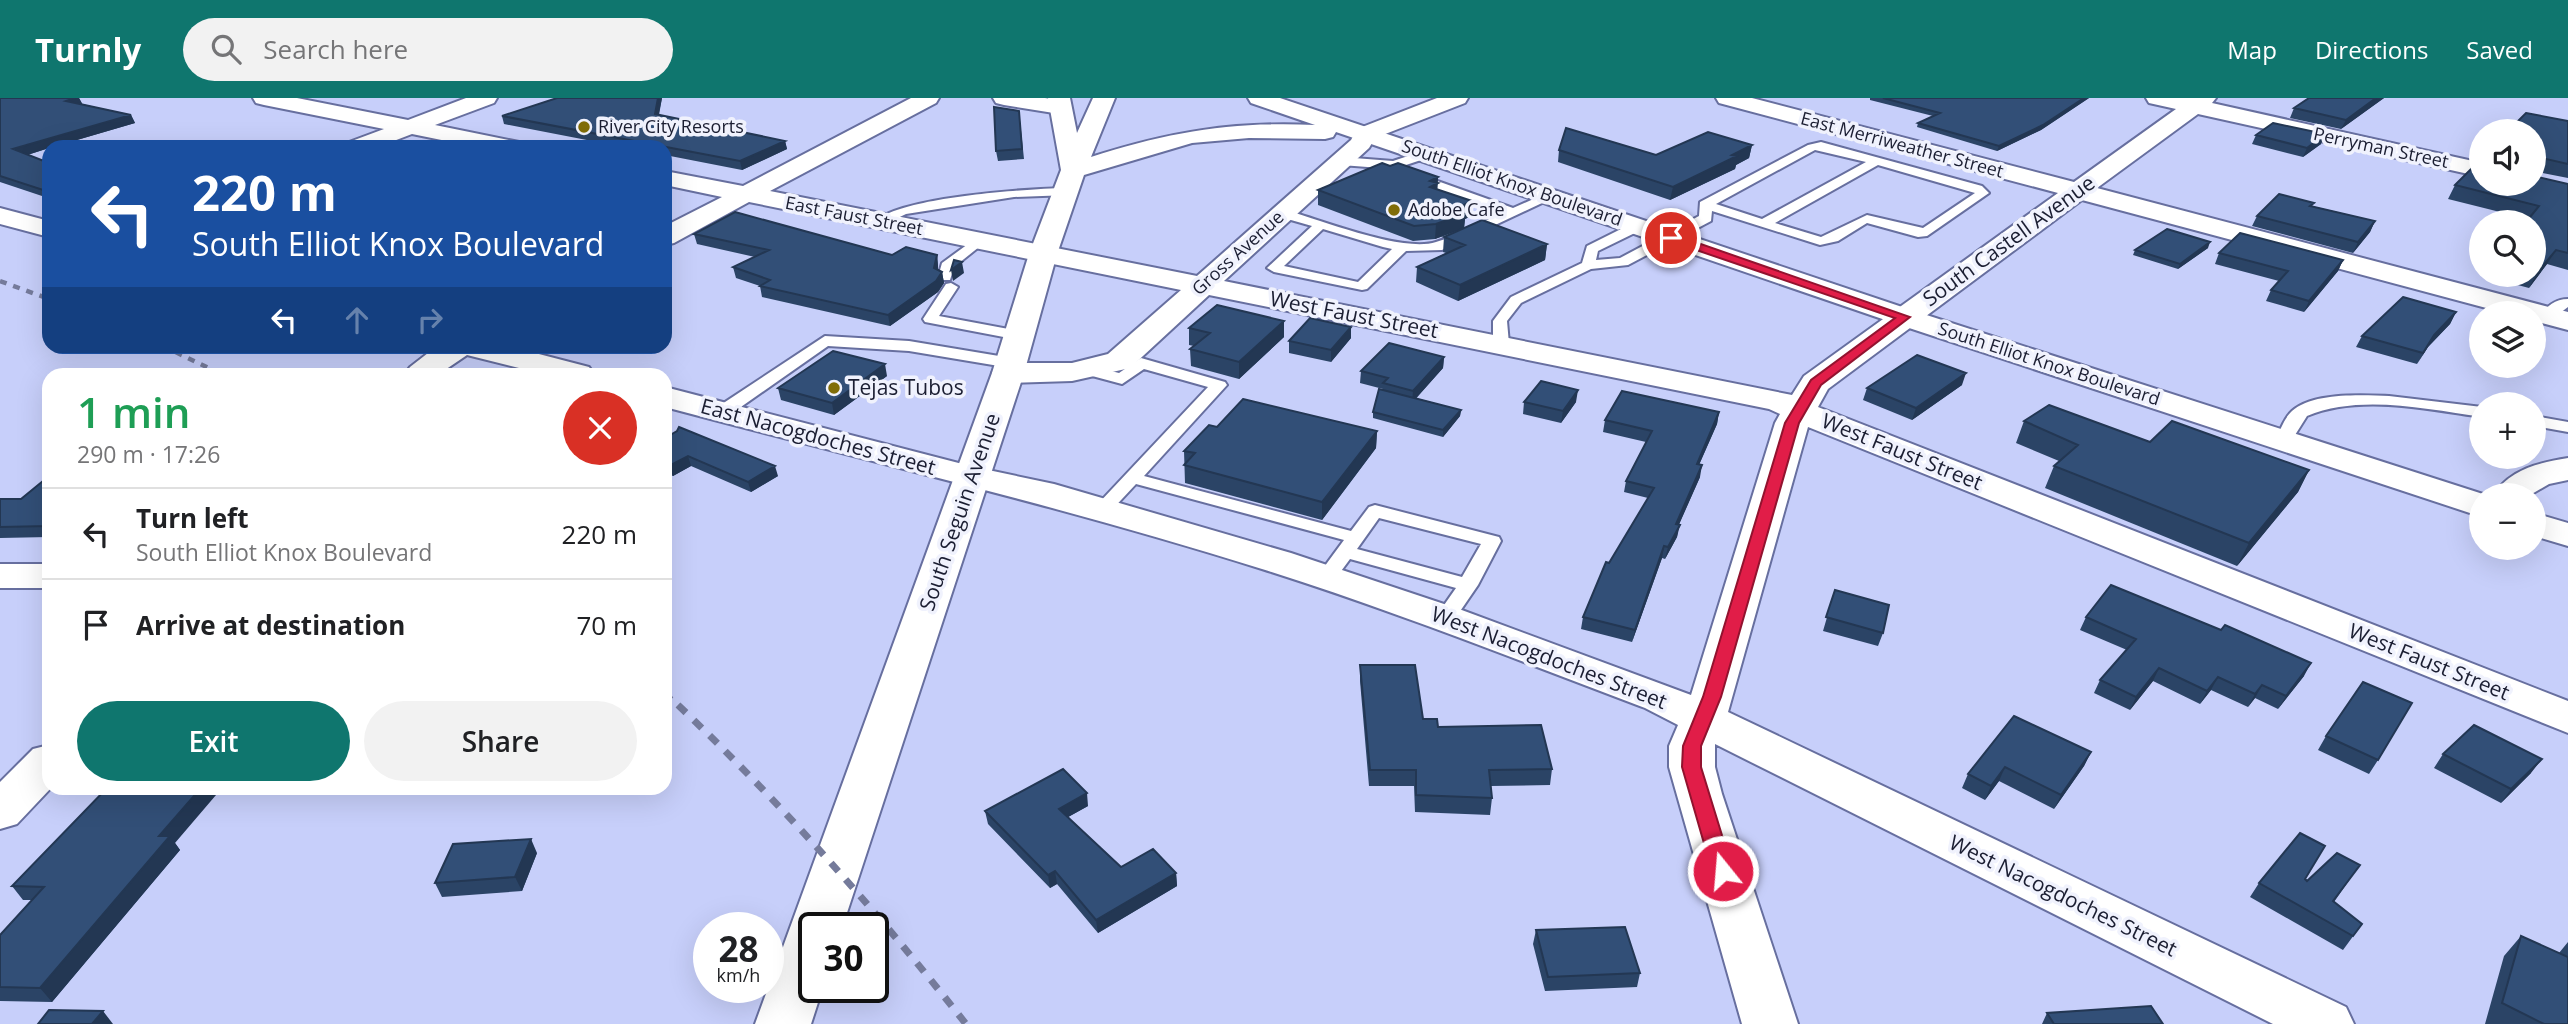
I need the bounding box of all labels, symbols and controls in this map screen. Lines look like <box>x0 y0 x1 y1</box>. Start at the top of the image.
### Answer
search box <box>183 18 673 81</box>
text: Turnly <box>35 27 141 72</box>
icon: search <box>207 30 245 68</box>
text: Search here <box>263 31 408 67</box>
text: Map <box>2227 33 2277 66</box>
text: Directions <box>2315 33 2428 66</box>
text: Saved <box>2466 33 2533 66</box>
street label: East Merriweather Street <box>1798 105 2006 183</box>
place label: River City Resorts <box>598 114 744 138</box>
marker: River City Resorts <box>576 119 592 135</box>
map controls <box>2469 119 2546 560</box>
button: sound <box>2469 119 2546 196</box>
street label: Perryman Street <box>2312 121 2451 173</box>
street label: South Elliot Knox Boulevard <box>1399 133 1626 231</box>
text: 220 m <box>192 159 337 225</box>
icon: left <box>77 168 168 259</box>
street label: South Castell Avenue <box>1917 168 2100 312</box>
street label: East Faust Street <box>783 190 925 240</box>
place label: Adobe Cafe <box>1408 197 1505 221</box>
marker: Adobe Cafe <box>1386 202 1402 218</box>
street label: Gross Avenue <box>1186 205 1288 300</box>
pin <box>1641 208 1701 268</box>
button: search <box>2469 210 2546 287</box>
icon: arrive <box>1652 219 1690 257</box>
text: South Elliot Knox Boulevard <box>192 222 604 265</box>
street label: West Faust Street <box>1268 284 1441 344</box>
icon: left <box>265 301 303 339</box>
icon: ahead <box>338 301 376 339</box>
icon: right <box>411 301 449 339</box>
button: layers <box>2469 301 2546 378</box>
street label: South Elliot Knox Boulevard <box>1935 316 2163 410</box>
place label: Tejas Tubos <box>848 373 964 401</box>
marker: Tejas Tubos <box>826 380 842 396</box>
text: 1 min <box>77 383 190 440</box>
button: close <box>563 391 637 465</box>
street label: East Nacogdoches Street <box>698 391 939 481</box>
button: + <box>2469 392 2546 469</box>
street label: West Faust Street <box>1818 406 1987 496</box>
street label: South Seguin Avenue <box>912 409 1006 614</box>
text: 290 m · 17:26 <box>77 438 220 470</box>
button: − <box>2469 483 2546 560</box>
text: Turn left <box>136 500 248 536</box>
icon: left <box>77 515 115 553</box>
text: 220 m <box>562 516 637 552</box>
text: South Elliot Knox Boulevard <box>136 536 432 568</box>
street label: West Nacogdoches Street <box>1428 599 1671 715</box>
icon: arrive <box>77 606 115 644</box>
text: Arrive at destination <box>136 607 405 643</box>
text: 70 m <box>576 607 637 643</box>
street label: West Faust Street <box>2345 616 2514 706</box>
button: Exit <box>77 701 350 781</box>
button: Share <box>364 701 637 781</box>
street label: West Nacogdoches Street <box>1945 828 2182 962</box>
position arrow <box>1686 834 1760 908</box>
speed limit sign: 30 <box>798 912 889 1003</box>
text: 28 <box>718 925 759 972</box>
text: km/h <box>717 963 760 987</box>

